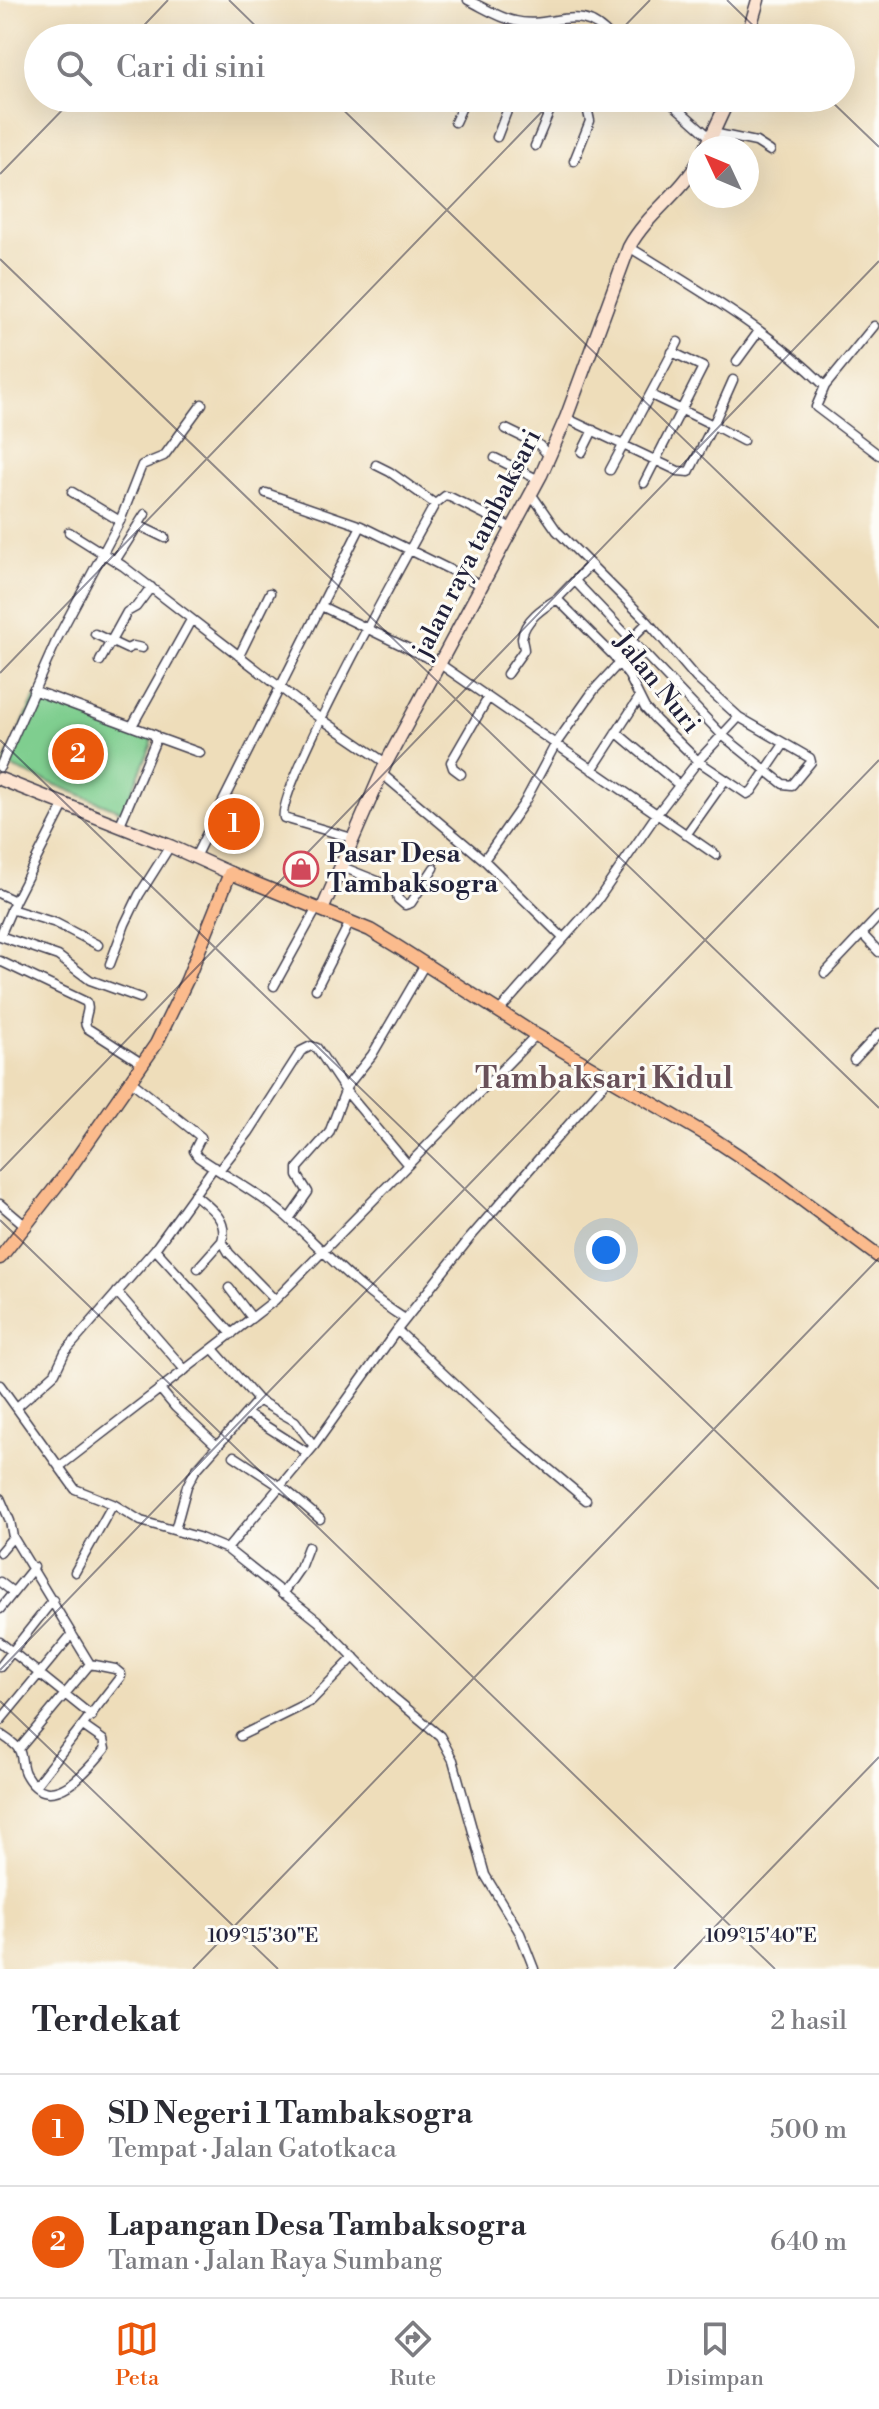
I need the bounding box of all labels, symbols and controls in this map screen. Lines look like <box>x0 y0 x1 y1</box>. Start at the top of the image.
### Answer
search box <box>24 24 855 112</box>
icon: search <box>52 46 96 90</box>
text: Cari di sini <box>116 49 265 87</box>
north arrow <box>687 136 759 208</box>
street label: jalan raya tambaksari <box>405 424 548 664</box>
street label: Jalan Nuri <box>606 625 707 740</box>
pin: 2 <box>52 724 104 784</box>
pin: 1 <box>208 794 260 854</box>
place label: Pasar Desa Tambaksogra <box>327 838 499 900</box>
shop icon: Pasar Desa Tambaksogra <box>282 850 320 888</box>
district label: Tambaksari Kidul <box>475 1060 733 1098</box>
your location <box>586 1230 626 1270</box>
text: 109°15'30"E <box>208 1924 318 1949</box>
text: 109°15'40"E <box>705 1924 817 1949</box>
text: Terdekat <box>32 2000 180 2042</box>
text: 2 hasil <box>771 2005 847 2037</box>
text: SD Negeri 1 Tambaksogra <box>108 2095 473 2133</box>
text: 1 <box>52 2114 64 2146</box>
text: 500 m <box>770 2114 847 2146</box>
text: Tempat · Jalan Gatotkaca <box>108 2133 397 2165</box>
text: Lapangan Desa Tambaksogra <box>108 2207 526 2245</box>
text: 2 <box>50 2226 66 2258</box>
text: 640 m <box>770 2226 847 2258</box>
text: Taman · Jalan Raya Sumbang <box>108 2245 442 2277</box>
tab: Peta <box>115 2317 159 2392</box>
tab: Rute <box>390 2317 436 2392</box>
tab: Disimpan <box>666 2317 764 2392</box>

